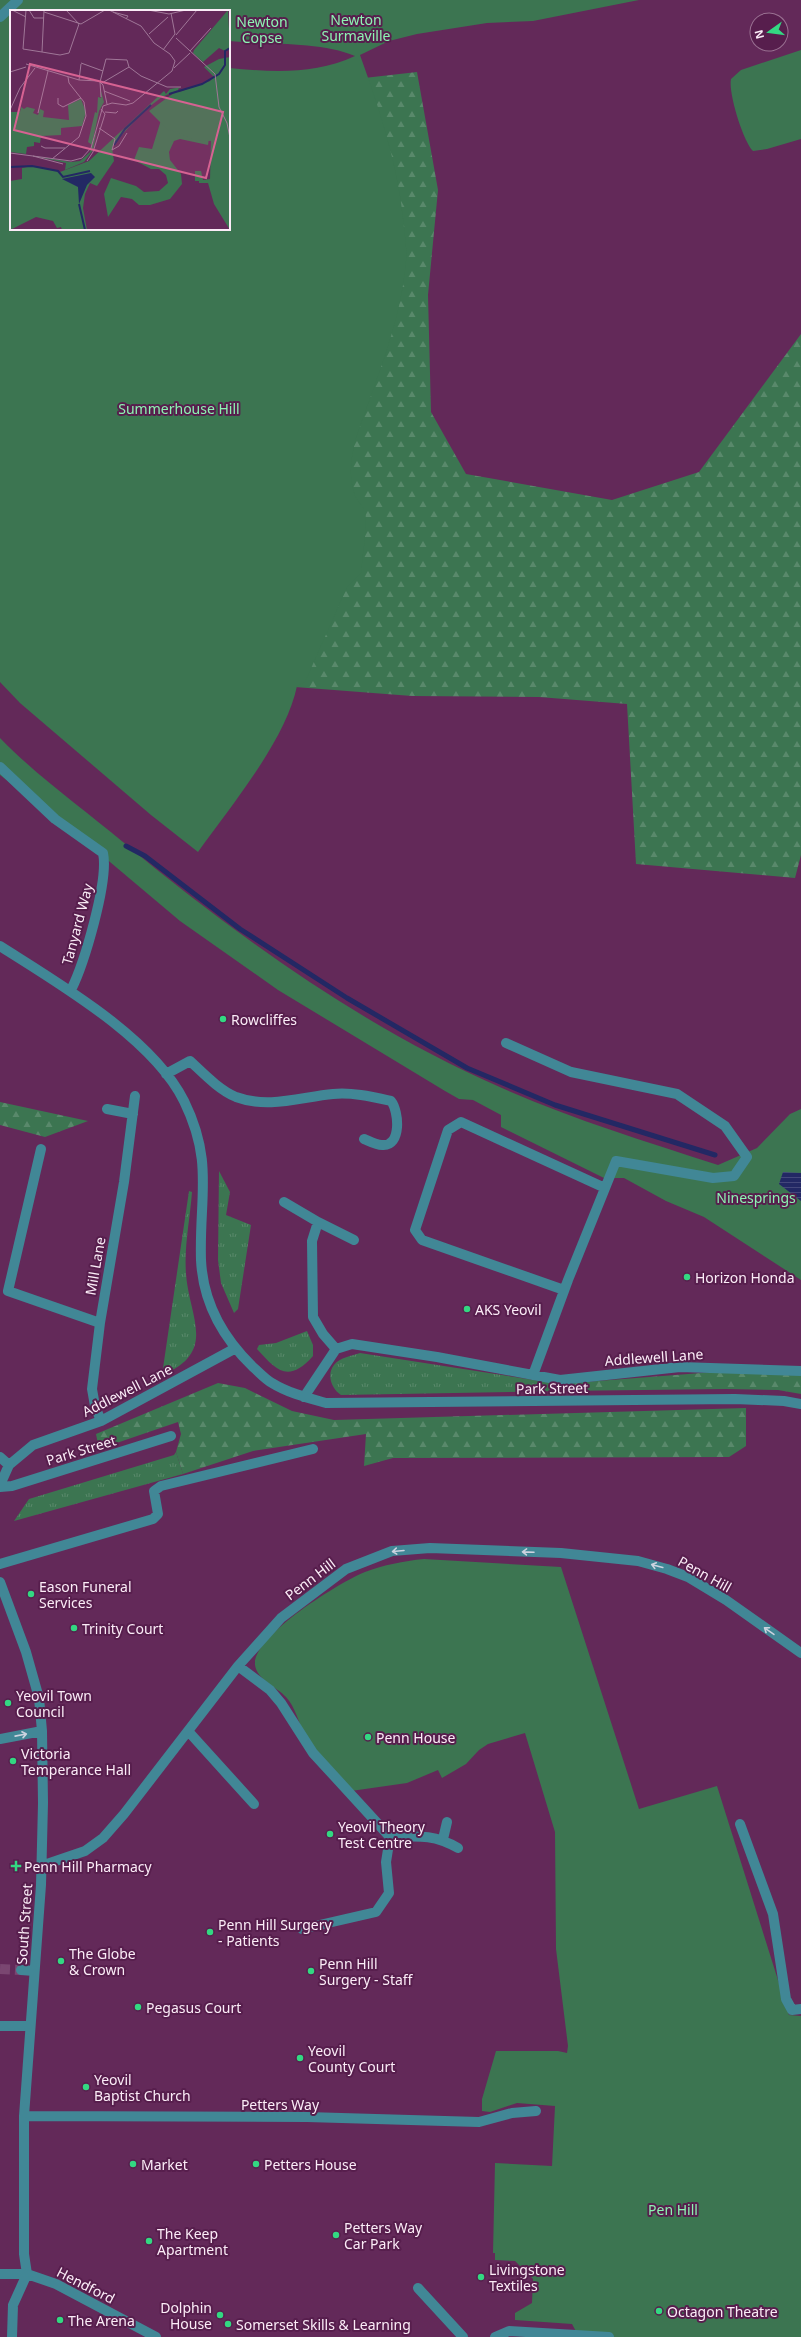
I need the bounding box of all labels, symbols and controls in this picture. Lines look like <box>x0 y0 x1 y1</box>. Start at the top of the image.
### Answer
inset map <box>10 10 230 230</box>
park label: Newton Surmaville <box>322 10 391 45</box>
park label: Newton Copse <box>236 12 288 47</box>
north arrow <box>749 12 789 52</box>
text: N <box>750 28 767 41</box>
park label: Summerhouse Hill <box>118 399 240 418</box>
street label: Tanyard Way <box>57 880 97 967</box>
place label: Rowcliffes <box>231 1010 297 1029</box>
marker: Rowcliffes <box>218 1014 228 1024</box>
park label: Ninesprings <box>716 1188 796 1207</box>
street label: Mill Lane <box>81 1235 109 1297</box>
place label: Horizon Honda <box>695 1268 795 1287</box>
marker: Horizon Honda <box>682 1272 692 1282</box>
place label: AKS Yeovil <box>475 1300 542 1319</box>
marker: AKS Yeovil <box>462 1304 472 1314</box>
street label: Addlewell Lane <box>604 1344 704 1370</box>
street label: Addlewell Lane <box>79 1359 175 1421</box>
street label: Park Street <box>516 1378 588 1398</box>
street label: Park Street <box>44 1430 118 1470</box>
one-way arrow <box>392 1547 405 1555</box>
one-way arrow <box>522 1548 535 1555</box>
street label: Penn Hill <box>675 1552 735 1596</box>
street label: Penn Hill <box>281 1554 339 1604</box>
one-way arrow <box>651 1562 664 1569</box>
place label: Eason Funeral Services <box>39 1577 132 1612</box>
marker: Eason Funeral Services <box>26 1589 36 1599</box>
place label: Trinity Court <box>82 1619 163 1638</box>
marker: Trinity Court <box>69 1623 79 1633</box>
one-way arrow <box>764 1627 775 1635</box>
place label: Yeovil Town Council <box>16 1686 92 1721</box>
marker: Yeovil Town Council <box>3 1698 13 1708</box>
place label: Penn House <box>376 1728 456 1747</box>
one-way arrow <box>14 1731 27 1739</box>
marker: Penn House <box>363 1732 373 1742</box>
place label: Victoria Temperance Hall <box>21 1744 131 1779</box>
marker: Victoria Temperance Hall <box>8 1756 18 1766</box>
place label: Yeovil Theory Test Centre <box>338 1817 426 1852</box>
marker: Yeovil Theory Test Centre <box>325 1829 335 1839</box>
place label: Penn Hill Pharmacy <box>24 1857 153 1876</box>
marker: Penn Hill Pharmacy <box>11 1861 21 1871</box>
street label: South Street <box>12 1883 36 1965</box>
place label: Penn Hill Surgery - Patients <box>218 1915 332 1950</box>
marker: Penn Hill Surgery - Patients <box>205 1927 215 1937</box>
place label: The Globe & Crown <box>69 1944 136 1979</box>
place label: Penn Hill Surgery - Staff <box>319 1954 414 1989</box>
marker: The Globe & Crown <box>56 1956 66 1966</box>
marker: Penn Hill Surgery - Staff <box>306 1966 316 1976</box>
place label: Pegasus Court <box>146 1998 241 2017</box>
marker: Pegasus Court <box>133 2002 143 2012</box>
place label: Yeovil County Court <box>308 2041 395 2076</box>
marker: Yeovil County Court <box>295 2053 305 2063</box>
place label: Yeovil Baptist Church <box>94 2070 191 2105</box>
marker: Yeovil Baptist Church <box>81 2082 91 2092</box>
street label: Petters Way <box>241 2095 320 2114</box>
place label: Market <box>141 2155 188 2174</box>
place label: Petters House <box>264 2155 357 2174</box>
marker: Market <box>128 2159 138 2169</box>
marker: Petters House <box>251 2159 261 2169</box>
park label: Pen Hill <box>648 2200 698 2219</box>
place label: Petters Way Car Park <box>344 2218 423 2253</box>
place label: The Keep Apartment <box>157 2224 228 2259</box>
marker: Petters Way Car Park <box>331 2230 341 2240</box>
marker: The Keep Apartment <box>144 2236 154 2246</box>
place label: Livingstone Textiles <box>489 2260 565 2295</box>
street label: Hendford <box>54 2262 118 2308</box>
marker: Livingstone Textiles <box>476 2272 486 2282</box>
place label: Dolphin House <box>160 2298 212 2333</box>
place label: Octagon Theatre <box>667 2302 778 2321</box>
marker: Octagon Theatre <box>654 2306 664 2316</box>
marker: Dolphin House <box>215 2310 225 2320</box>
place label: The Arena <box>68 2311 135 2330</box>
marker: The Arena <box>55 2315 65 2325</box>
place label: Somerset Skills & Learning <box>236 2315 411 2334</box>
marker: Somerset Skills & Learning <box>223 2319 233 2329</box>

